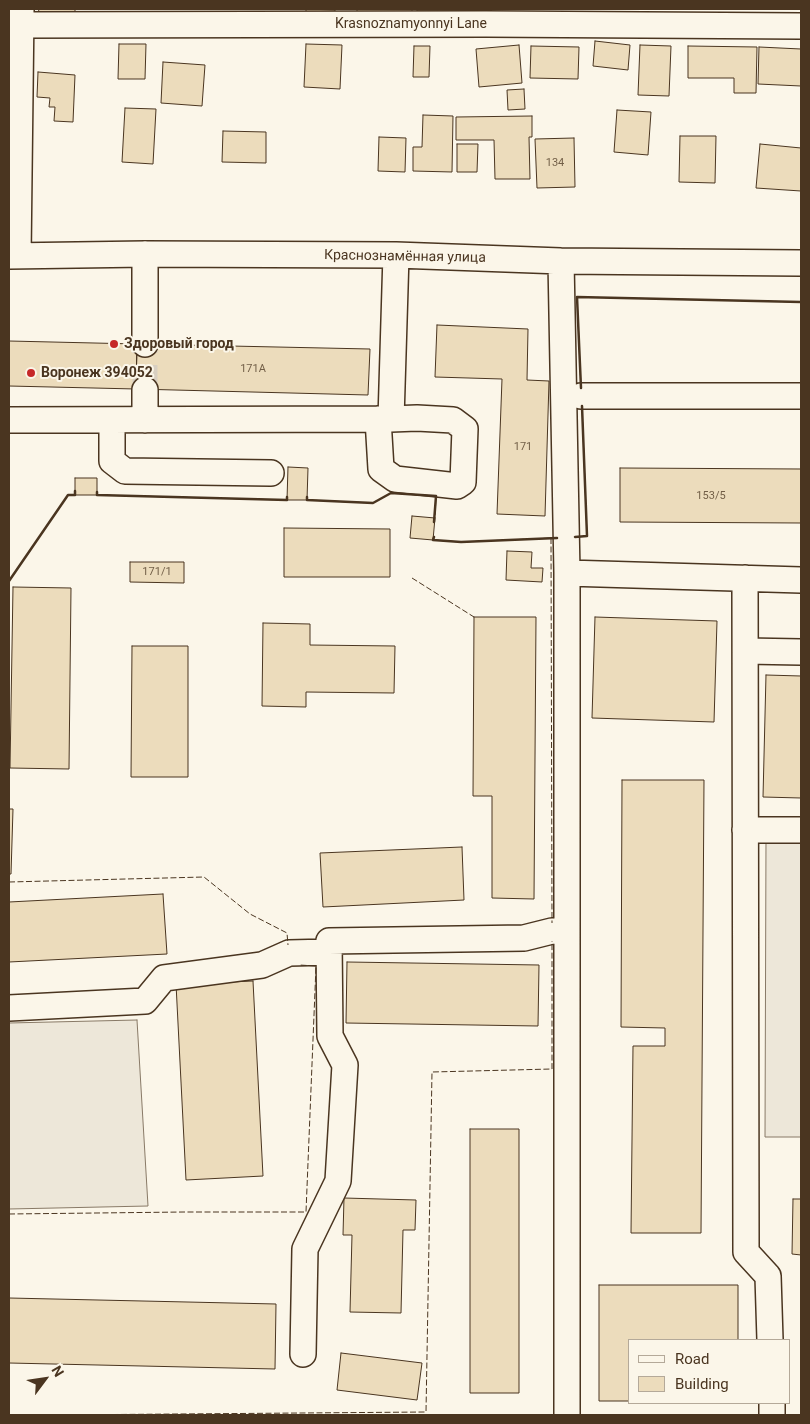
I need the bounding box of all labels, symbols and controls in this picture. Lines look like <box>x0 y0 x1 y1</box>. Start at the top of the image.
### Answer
street label: Krasnoznamyonnyi Lane <box>335 16 487 32</box>
house number: 134 <box>546 156 564 170</box>
street label: Краснознамённая улица <box>324 247 486 267</box>
place label: Здоровый город <box>124 336 234 352</box>
marker: Здоровый город <box>108 338 120 350</box>
house number: 171А <box>240 362 266 376</box>
place label: Воронеж 394052 <box>41 365 153 381</box>
marker: Воронеж 394052 <box>25 367 37 379</box>
house number: 171 <box>514 440 532 454</box>
house number: 153/5 <box>696 489 726 503</box>
house number: 171/1 <box>142 565 172 579</box>
legend <box>628 1339 790 1404</box>
text: Road <box>675 1350 709 1368</box>
north arrow <box>20 1354 70 1404</box>
text: N <box>48 1363 67 1380</box>
text: Building <box>675 1375 729 1393</box>

